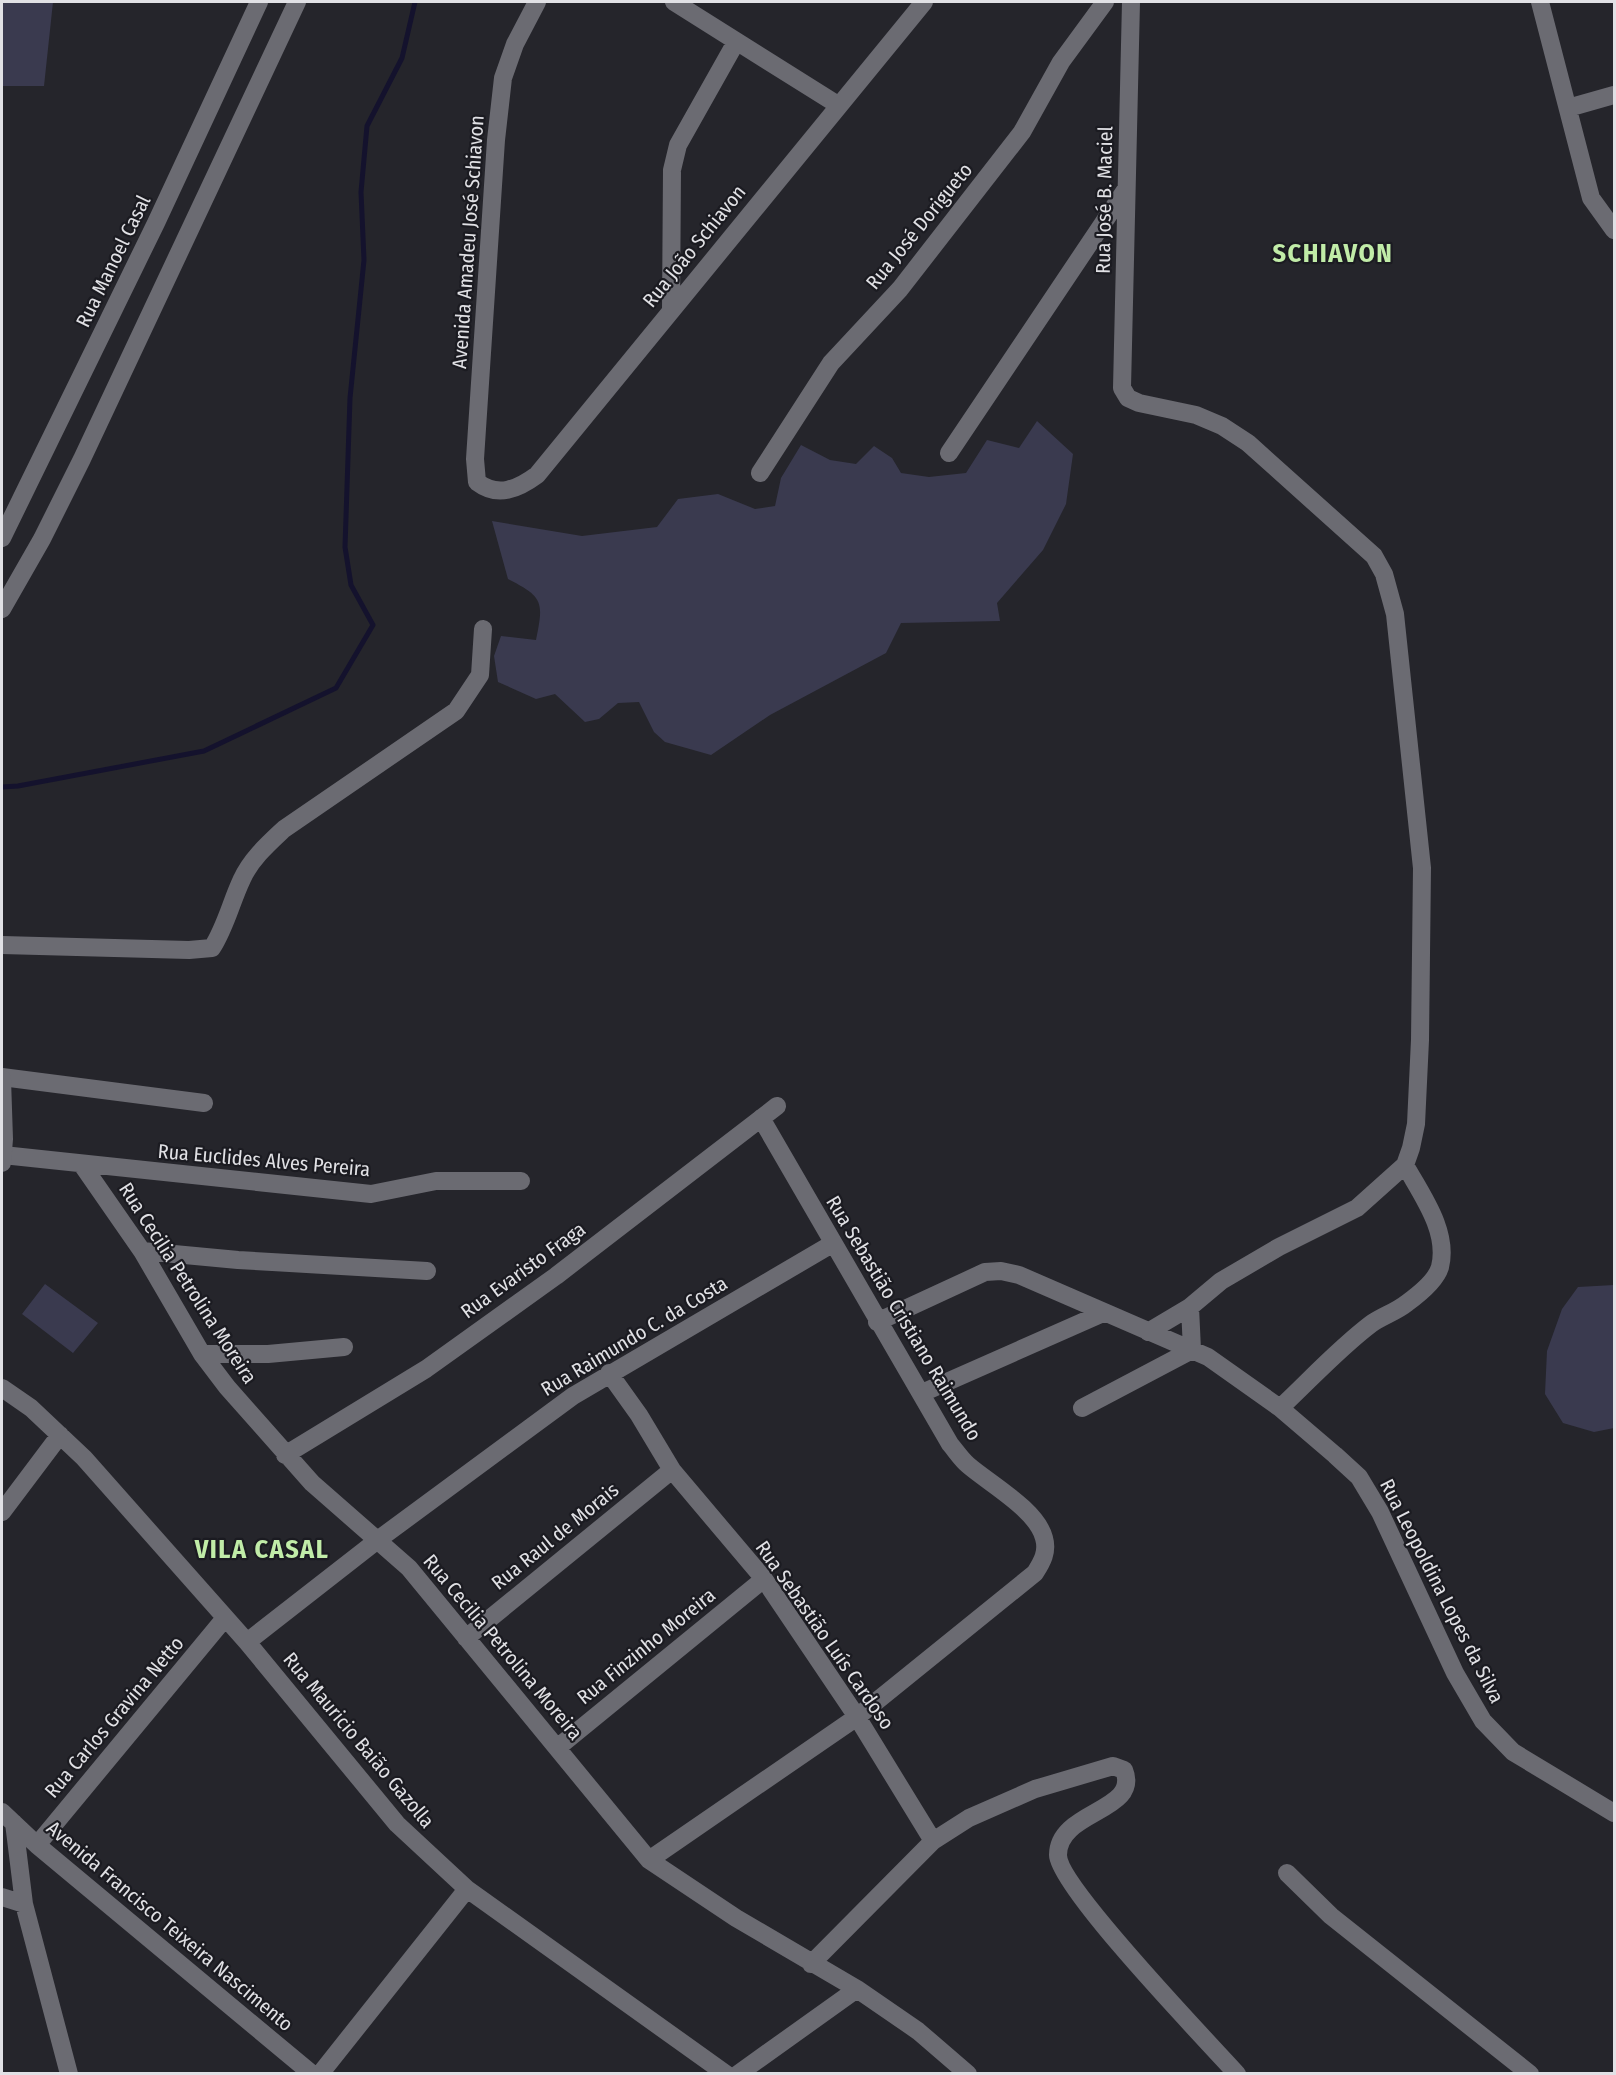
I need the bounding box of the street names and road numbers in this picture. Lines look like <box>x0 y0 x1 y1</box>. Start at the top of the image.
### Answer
street label: Avenida Amadeu José Schiavon <box>447 114 489 370</box>
street label: Rua José B. Maciel <box>1091 126 1117 274</box>
street label: Rua José Dorigueto <box>861 158 977 294</box>
street label: Rua João Schiavon <box>637 180 751 312</box>
street label: Rua Manoel Casal <box>71 191 155 331</box>
street label: Rua Euclides Alves Pereira <box>157 1139 371 1181</box>
street label: Rua Cecilia Petrolina Moreira <box>114 1178 262 1388</box>
street label: Rua Sebastião Cristiano Raimundo <box>821 1191 987 1445</box>
street label: Rua Evaristo Fraga <box>456 1217 590 1323</box>
street label: Rua Raimundo C. da Costa <box>537 1271 731 1401</box>
street label: Rua Leopoldina Lopes da Silva <box>1375 1475 1509 1707</box>
street label: Rua Raul de Morais <box>487 1477 623 1595</box>
street label: Rua Sebastião Luís Cardoso <box>751 1536 899 1734</box>
street label: Rua Cecilia Petrolina Moreira <box>418 1549 588 1745</box>
street label: Rua Finzinho Moreira <box>572 1583 720 1709</box>
street label: Rua Carlos Gravina Netto <box>40 1631 188 1803</box>
street label: Rua Mauricio Baião Gazolla <box>279 1647 439 1833</box>
street label: Avenida Francisco Teixeira Nascimento <box>42 1816 298 2036</box>

